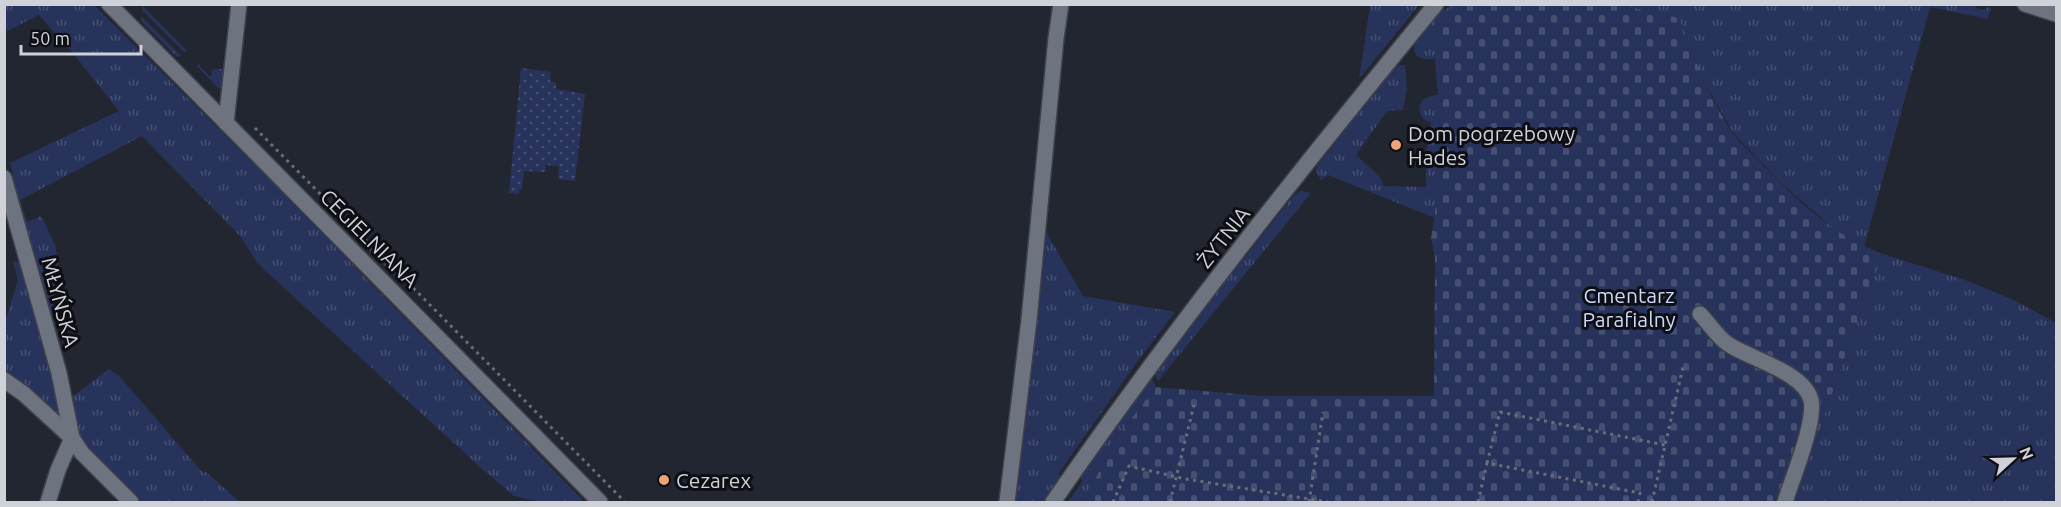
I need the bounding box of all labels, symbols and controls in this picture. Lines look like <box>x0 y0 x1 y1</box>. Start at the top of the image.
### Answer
scale bar <box>21 18 141 56</box>
text: 50 m <box>30 28 70 48</box>
place label: Dom pogrzebowy Hades <box>1408 121 1575 169</box>
marker: Dom pogrzebowy Hades <box>1389 138 1403 152</box>
street label: CEGIELNIANA <box>316 184 424 292</box>
street label: ŻYTNIA <box>1192 202 1254 272</box>
street label: MŁYŃSKA <box>37 254 85 350</box>
park label: Cmentarz Parafialny <box>1582 283 1676 331</box>
north arrow <box>1983 429 2043 489</box>
text: N <box>2016 444 2037 462</box>
place label: Cezarex <box>676 468 751 492</box>
marker: Cezarex <box>657 473 671 487</box>

